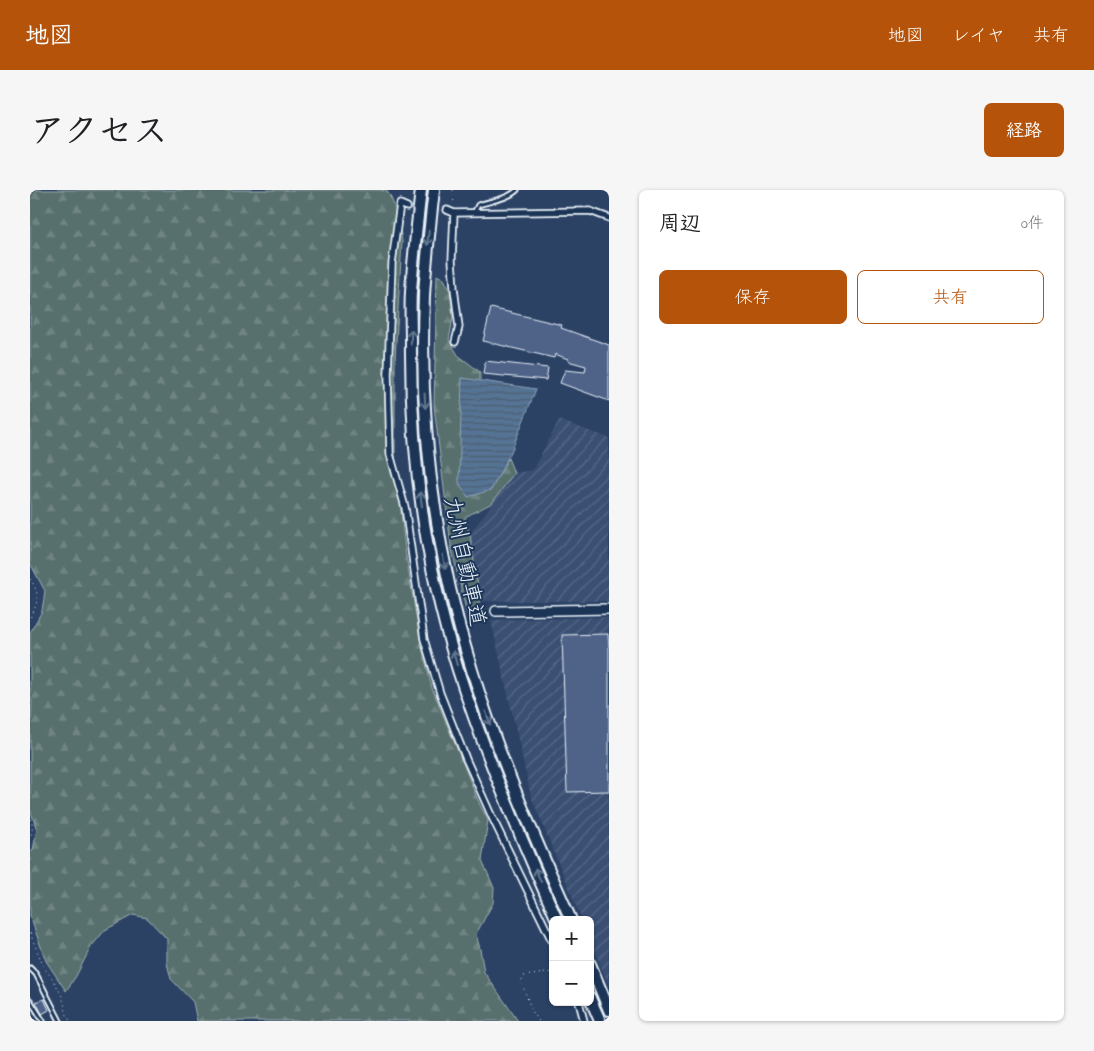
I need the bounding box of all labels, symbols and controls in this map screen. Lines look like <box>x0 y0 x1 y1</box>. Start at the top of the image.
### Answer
text: 地図 <box>25 20 73 55</box>
text: 地図 <box>888 24 924 50</box>
text: レイヤ <box>952 24 1005 50</box>
text: 共有 <box>1033 24 1069 50</box>
button: 経路 <box>984 103 1064 157</box>
text: アクセス <box>30 108 168 159</box>
text: 周辺 <box>659 210 701 240</box>
text: 0件 <box>1021 212 1044 236</box>
one-way arrow <box>423 230 433 246</box>
button: 保存 <box>659 270 847 324</box>
button: 共有 <box>857 270 1044 324</box>
one-way arrow <box>406 329 416 346</box>
one-way arrow <box>420 392 429 408</box>
one-way arrow <box>416 492 426 508</box>
street label: 九州自動車道 <box>434 494 492 630</box>
one-way arrow <box>440 553 450 569</box>
one-way arrow <box>449 650 459 666</box>
one-way arrow <box>484 710 493 726</box>
one-way arrow <box>532 868 542 883</box>
map controls <box>549 916 594 1006</box>
button: + <box>549 916 594 961</box>
button: − <box>549 961 594 1006</box>

